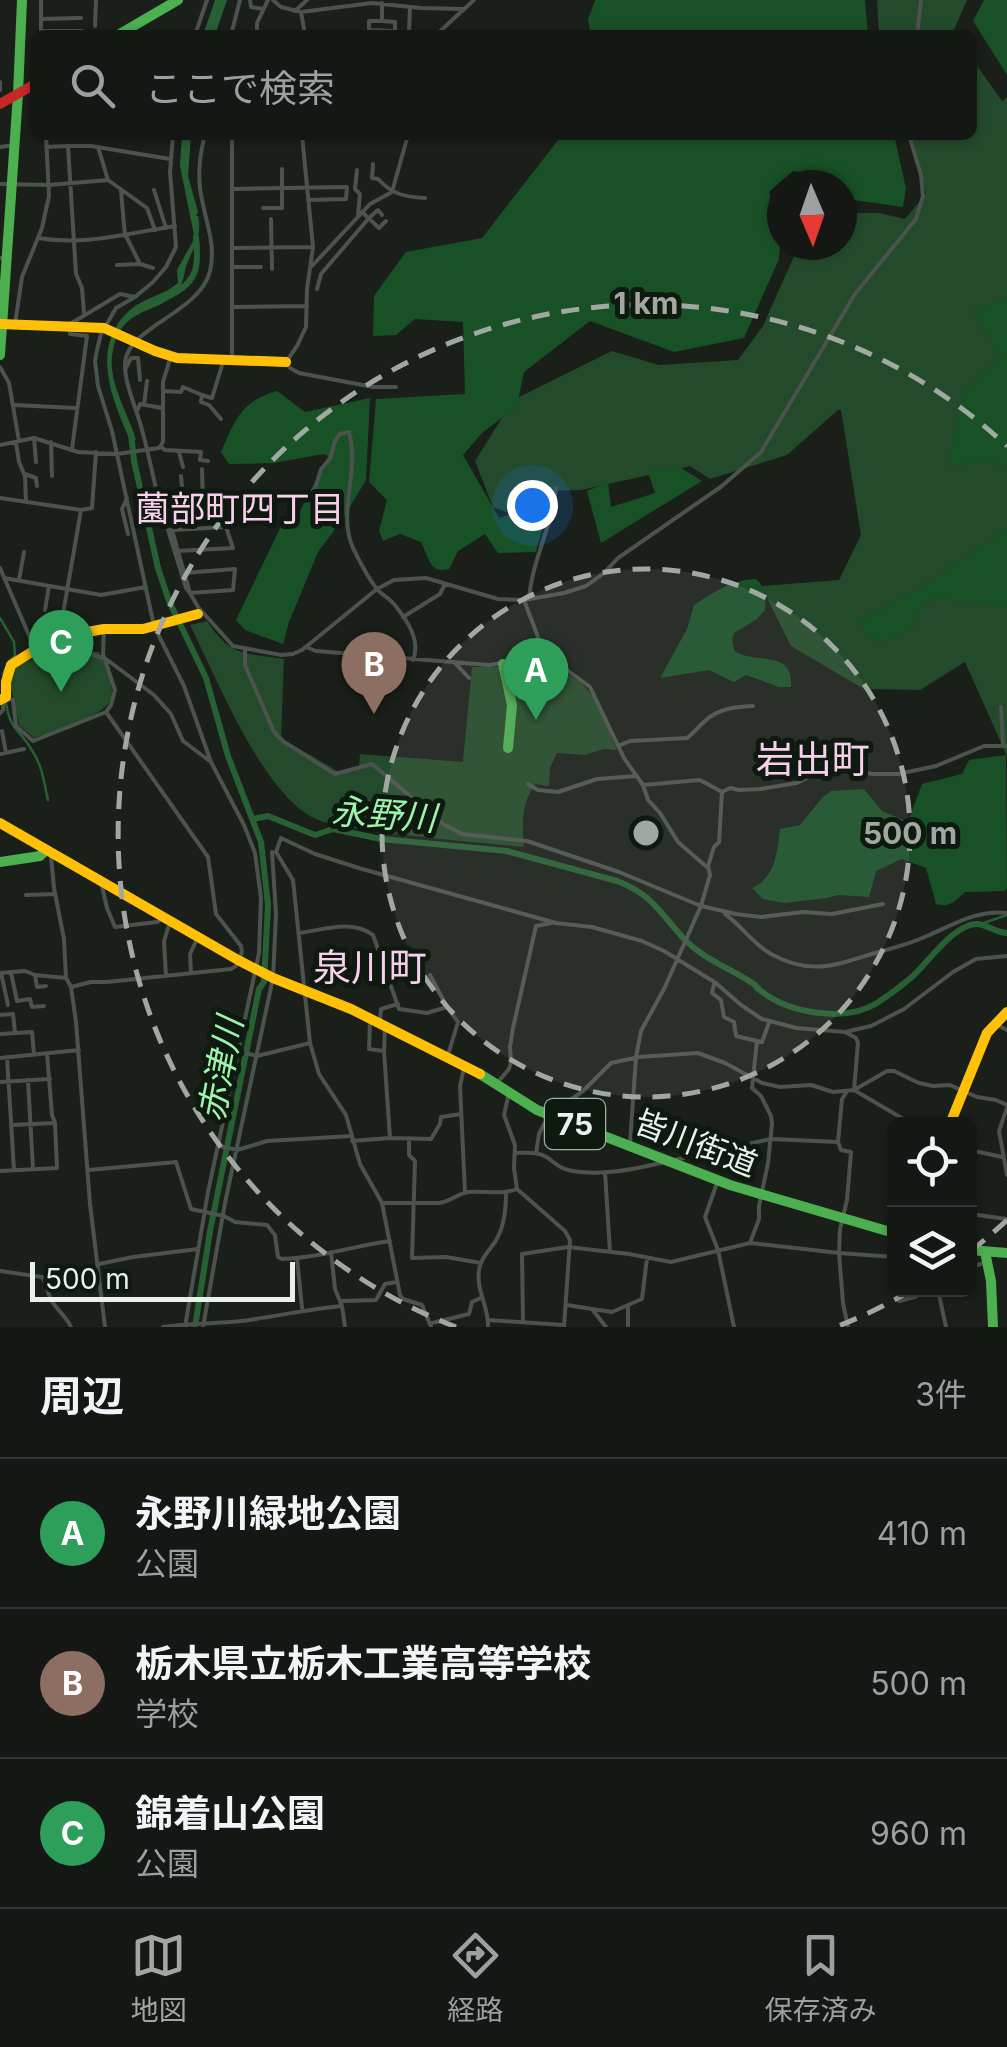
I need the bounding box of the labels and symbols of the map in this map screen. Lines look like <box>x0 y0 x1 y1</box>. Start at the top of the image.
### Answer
north arrow <box>767 170 857 260</box>
text: 1 km <box>614 285 678 321</box>
your location <box>507 480 558 531</box>
district label: 薗部町四丁目 <box>135 487 345 529</box>
pin: C <box>28 610 94 692</box>
pin: B <box>342 632 406 714</box>
pin: A <box>504 638 568 720</box>
district label: 岩出町 <box>756 736 870 782</box>
water label: 永野川 <box>330 789 442 839</box>
centre of rings <box>628 815 664 851</box>
text: 500 m <box>863 815 957 851</box>
district label: 泉川町 <box>313 944 427 990</box>
water label: 赤津川 <box>189 1010 251 1125</box>
road number: 75 <box>545 1099 605 1149</box>
street label: 皆川街道 <box>629 1102 763 1184</box>
scale bar <box>30 1257 295 1302</box>

